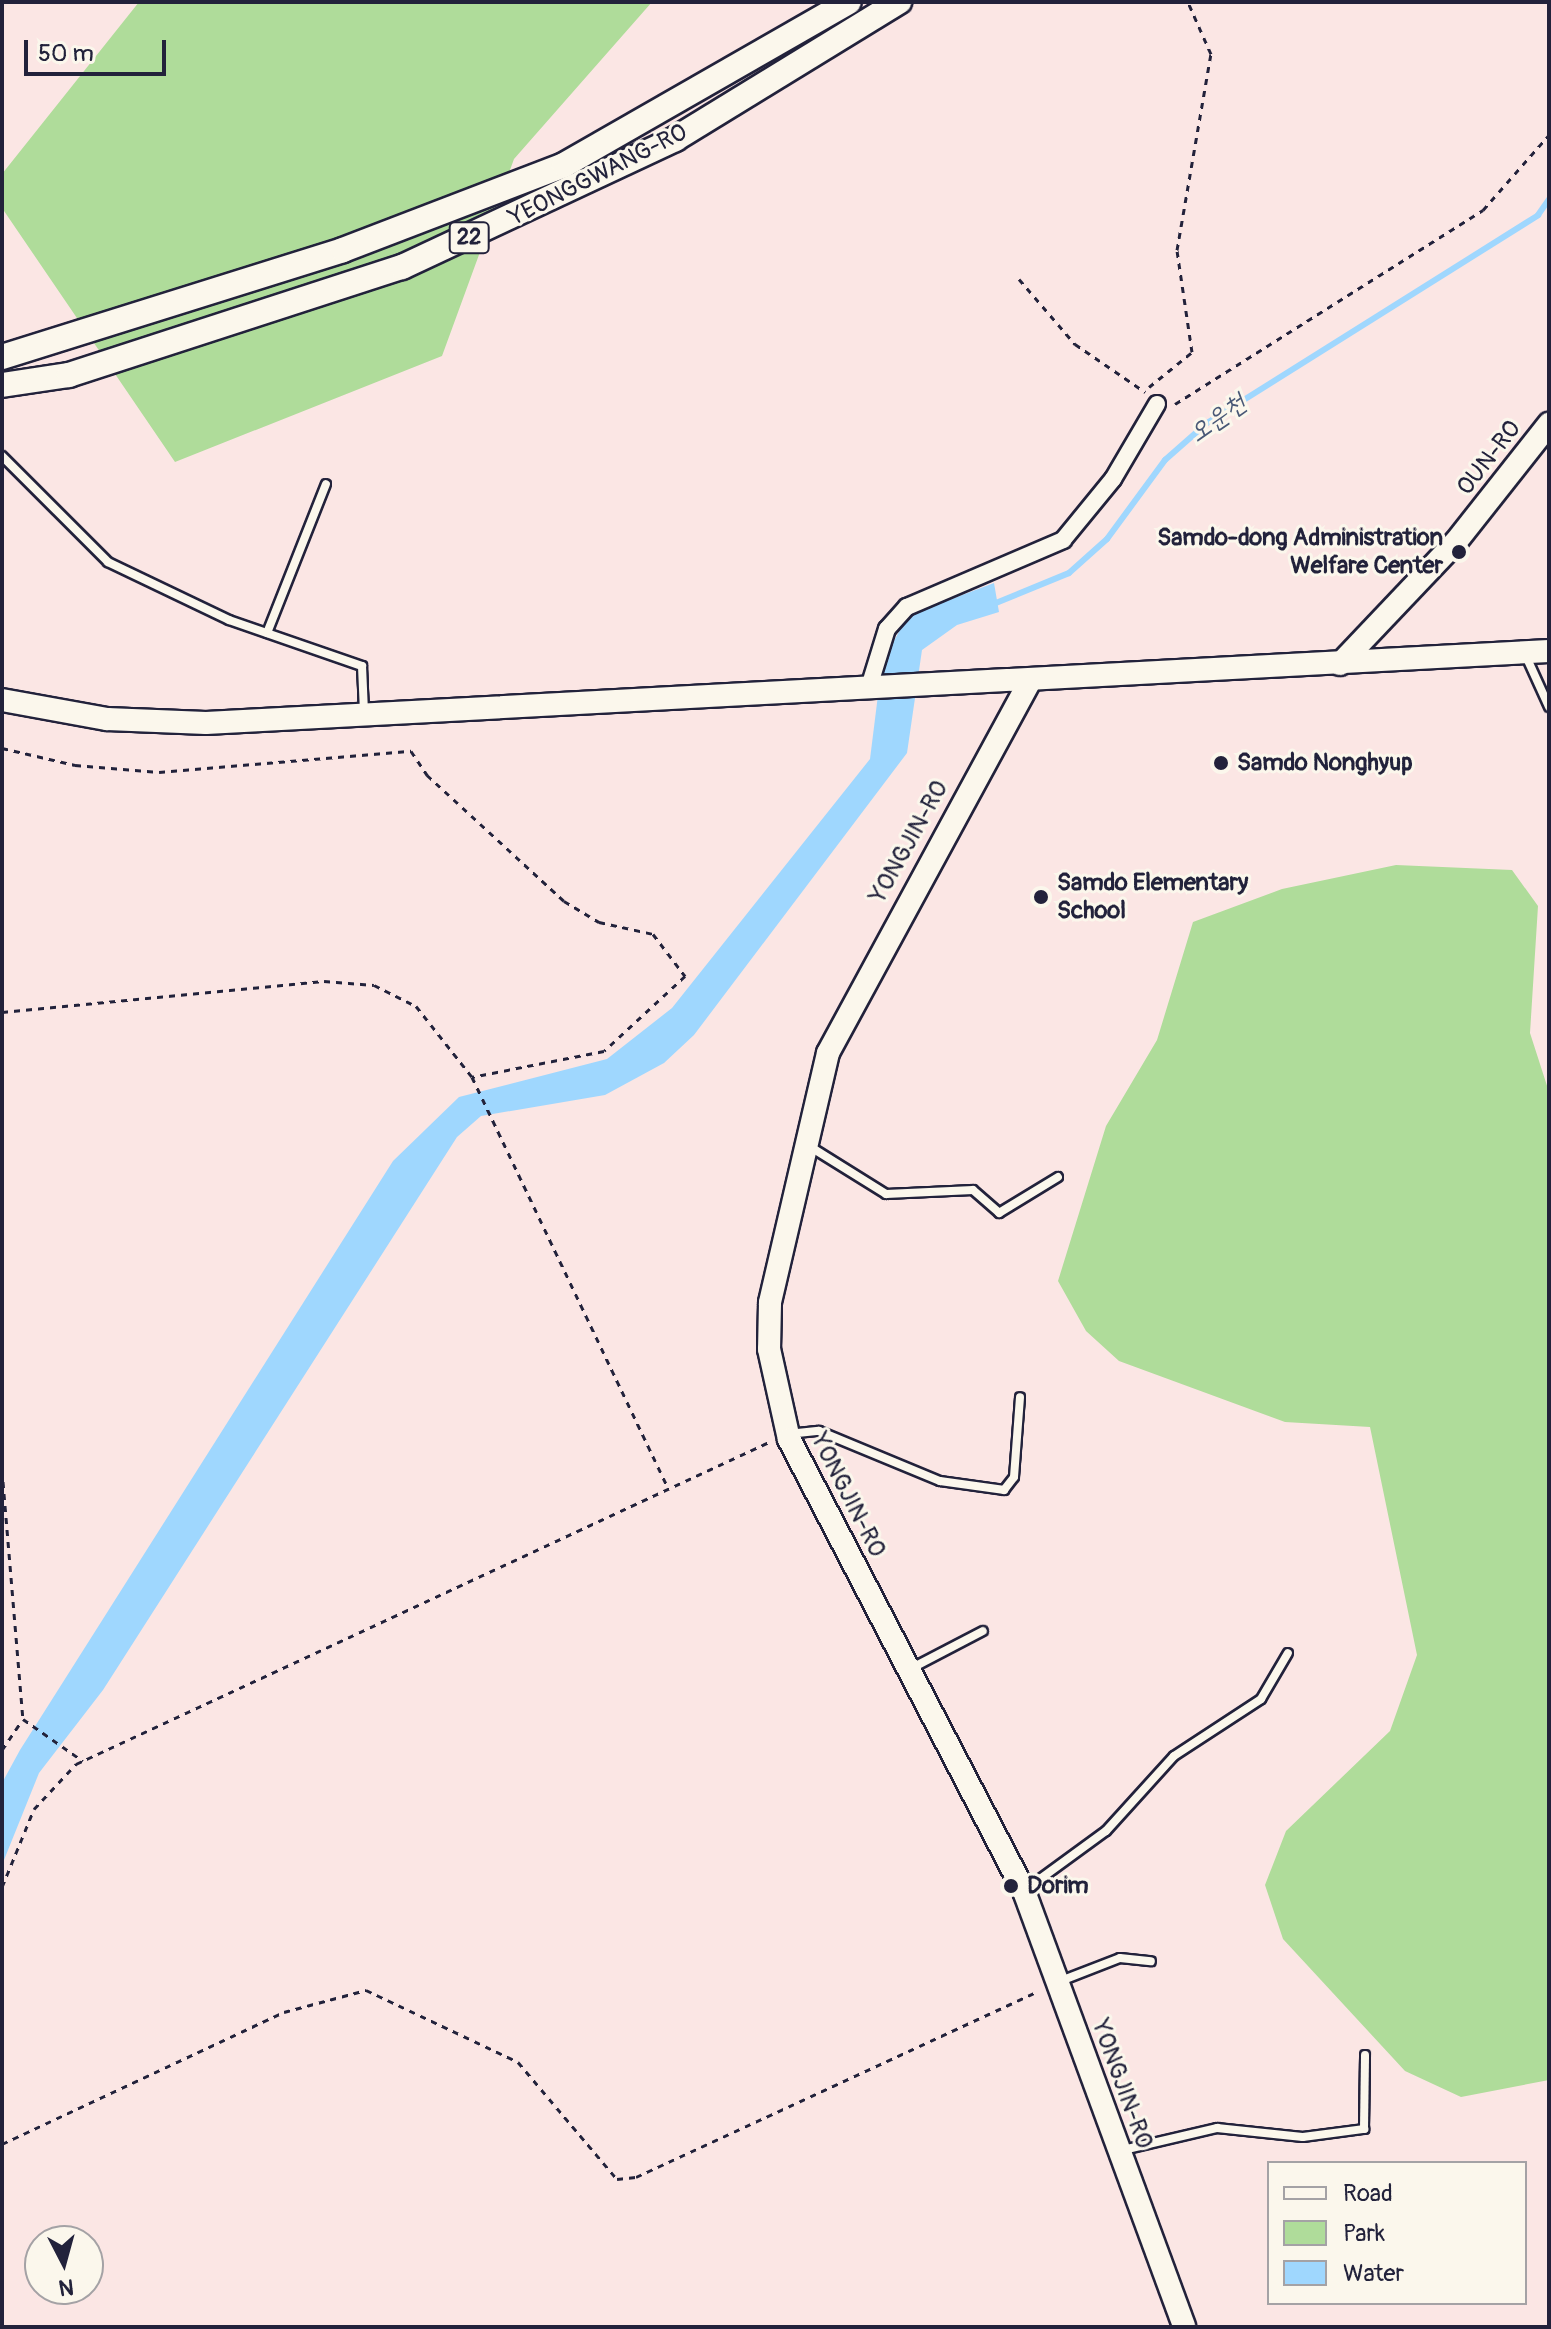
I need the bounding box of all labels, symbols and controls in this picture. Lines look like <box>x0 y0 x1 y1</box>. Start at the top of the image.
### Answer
scale bar <box>28 24 170 74</box>
text: 50 m <box>38 39 94 68</box>
street label: YEONGGWANG-RO <box>504 118 692 232</box>
road number: 22 <box>447 220 491 256</box>
water label: 오운천 <box>1183 388 1253 450</box>
street label: OUN-RO <box>1451 415 1527 501</box>
place label: Samdo-dong Administration Welfare Center <box>1157 524 1443 580</box>
marker: Samdo-dong Administration Welfare Center <box>1450 543 1468 561</box>
place label: Samdo Nonghyup <box>1237 749 1413 777</box>
marker: Samdo Nonghyup <box>1212 754 1230 772</box>
street label: YONGJIN-RO <box>864 776 954 908</box>
place label: Samdo Elementary School <box>1057 869 1248 925</box>
marker: Samdo Elementary School <box>1032 888 1050 906</box>
street label: YONGJIN-RO <box>804 1428 892 1562</box>
place label: Dorim <box>1027 1872 1089 1900</box>
marker: Dorim <box>1002 1877 1020 1895</box>
street label: YONGJIN-RO <box>1085 2016 1159 2152</box>
legend <box>1267 2161 1527 2305</box>
text: Road <box>1343 2179 1393 2208</box>
text: Park <box>1343 2219 1385 2248</box>
north arrow <box>24 2225 104 2305</box>
text: Water <box>1343 2259 1404 2288</box>
text: N <box>57 2272 75 2302</box>

